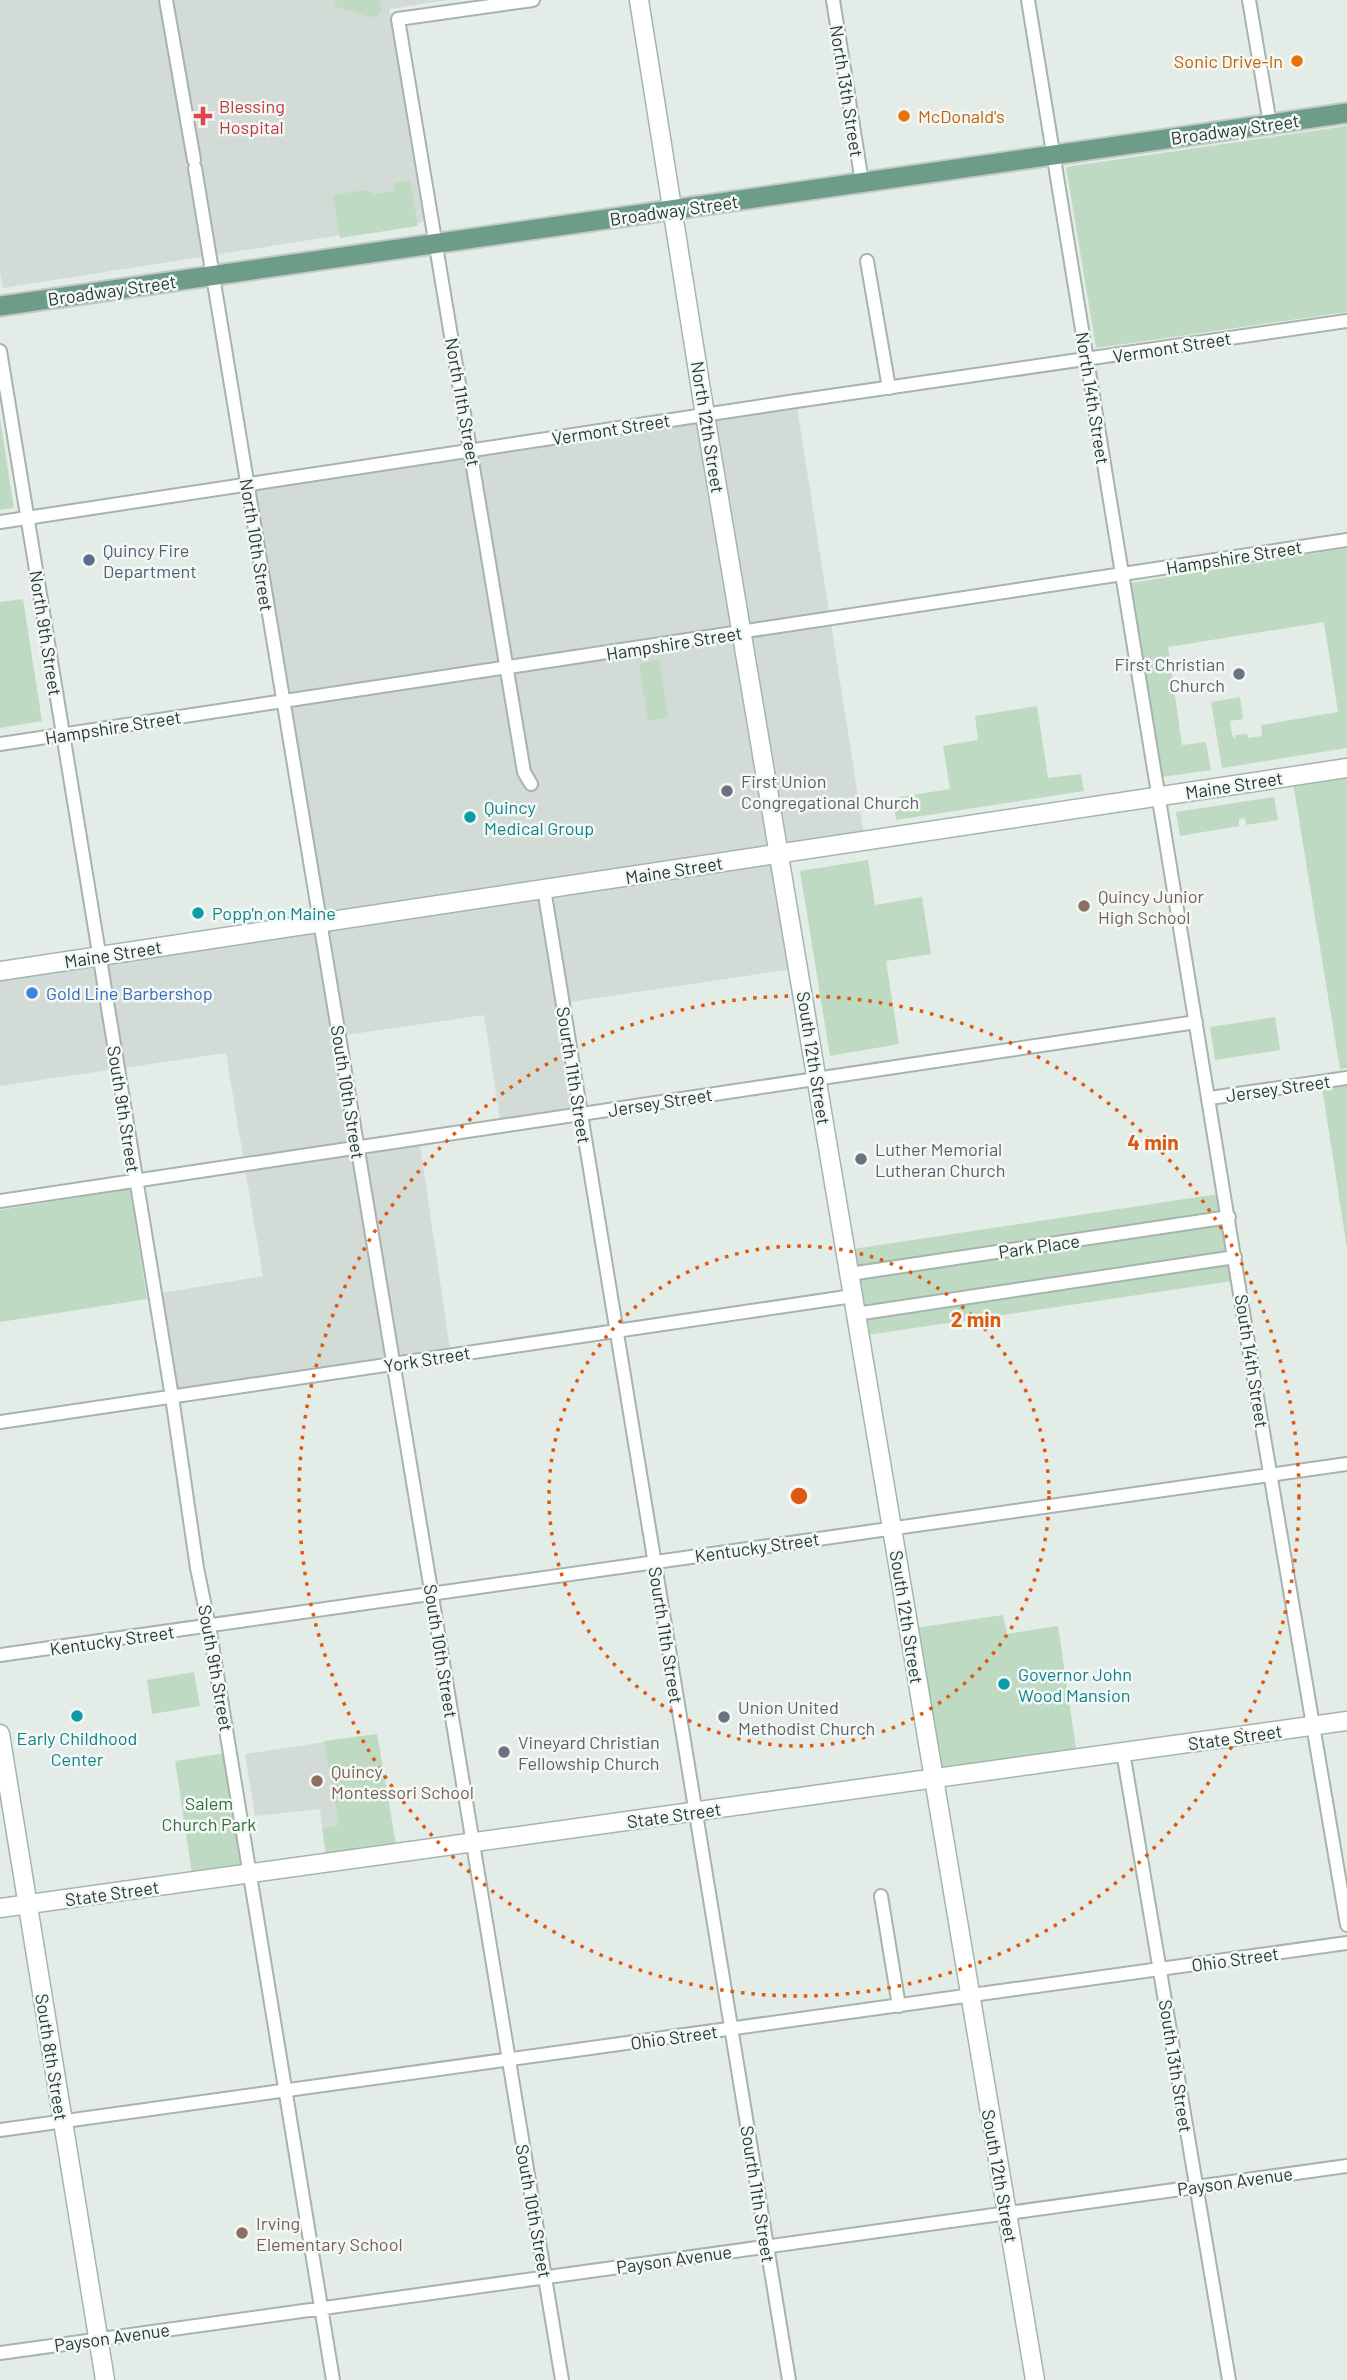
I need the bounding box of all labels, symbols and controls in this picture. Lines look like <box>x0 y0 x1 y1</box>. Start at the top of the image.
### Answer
street label: North 13th Street <box>826 23 868 159</box>
place label: Sonic Drive-In <box>1174 50 1283 72</box>
marker: Sonic Drive-In <box>1289 53 1305 69</box>
place label: Blessing Hospital <box>219 95 285 138</box>
place label: McDonald's <box>918 105 1005 127</box>
marker: Blessing Hospital <box>193 106 213 126</box>
marker: McDonald's <box>896 108 912 124</box>
street label: Broadway Street <box>1169 109 1301 149</box>
street label: Broadway Street <box>608 190 740 230</box>
street label: Broadway Street <box>46 270 178 310</box>
street label: Vermont Street <box>1111 327 1233 367</box>
street label: North 14th Street <box>1072 330 1114 466</box>
street label: North 11th Street <box>441 336 485 468</box>
street label: North 12th Street <box>687 359 729 495</box>
street label: Vermont Street <box>550 409 672 449</box>
street label: North 10th Street <box>236 477 278 613</box>
street label: Hampshire Street <box>1164 535 1304 579</box>
place label: Quincy Fire Department <box>103 539 197 582</box>
marker: Quincy Fire Department <box>81 552 97 568</box>
street label: North 9th Street <box>25 569 67 697</box>
street label: Hampshire Street <box>604 621 744 665</box>
place label: First Christian Church <box>1114 653 1225 696</box>
marker: First Christian Church <box>1231 666 1247 682</box>
street label: Hampshire Street <box>43 705 183 749</box>
street label: Maine Street <box>1184 766 1284 804</box>
place label: First Union Congregational Church <box>741 770 919 813</box>
marker: First Union Congregational Church <box>719 783 735 799</box>
place label: Quincy Medical Group <box>484 796 594 839</box>
marker: Quincy Medical Group <box>462 809 478 825</box>
street label: Maine Street <box>624 851 724 889</box>
place label: Quincy Junior High School <box>1098 885 1204 928</box>
marker: Quincy Junior High School <box>1076 898 1092 914</box>
place label: Popp'n on Maine <box>212 902 336 924</box>
marker: Popp'n on Maine <box>190 905 206 921</box>
street label: Maine Street <box>63 935 163 973</box>
place label: Gold Line Barbershop <box>46 982 213 1004</box>
marker: Gold Line Barbershop <box>24 985 40 1001</box>
street label: South 12th Street <box>793 990 835 1126</box>
street label: Sourth 11th Street <box>552 1005 596 1145</box>
street label: South 10th Street <box>327 1023 369 1161</box>
street label: South 9th Street <box>103 1044 145 1174</box>
street label: Jersey Street <box>1224 1070 1332 1106</box>
street label: Jersey Street <box>606 1083 714 1121</box>
text: 4 min <box>1127 1129 1179 1154</box>
place label: Luther Memorial Lutheran Church <box>875 1138 1005 1181</box>
marker: Luther Memorial Lutheran Church <box>853 1151 869 1167</box>
street label: Park Place <box>997 1229 1081 1263</box>
street label: South 14th Street <box>1231 1293 1273 1429</box>
text: 2 min <box>951 1306 1001 1331</box>
street label: York Street <box>382 1341 472 1377</box>
centre of rings <box>787 1484 811 1508</box>
street label: Kentucky Street <box>693 1527 821 1567</box>
street label: South 12th Street <box>886 1549 928 1685</box>
street label: Sourth 11th Street <box>644 1565 688 1705</box>
street label: South 10th Street <box>420 1582 462 1720</box>
street label: South 9th Street <box>194 1603 238 1733</box>
street label: Kentucky Street <box>48 1620 176 1660</box>
place label: Governor John Wood Mansion <box>1018 1663 1132 1706</box>
marker: Governor John Wood Mansion <box>996 1676 1012 1692</box>
place label: Union United Methodist Church <box>738 1696 875 1739</box>
marker: Early Childhood Center <box>69 1708 85 1724</box>
marker: Union United Methodist Church <box>716 1709 732 1725</box>
street label: State Street <box>1187 1720 1283 1754</box>
place label: Early Childhood Center <box>17 1727 137 1770</box>
place label: Vineyard Christian Fellowship Church <box>518 1731 660 1774</box>
marker: Vineyard Christian Fellowship Church <box>496 1744 512 1760</box>
place label: Quincy Montessori School <box>331 1760 474 1803</box>
marker: Quincy Montessori School <box>309 1773 325 1789</box>
park label: Salem Church Park <box>162 1792 256 1835</box>
street label: State Street <box>626 1798 722 1832</box>
street label: State Street <box>64 1876 160 1910</box>
street label: Ohio Street <box>1190 1942 1280 1976</box>
street label: South 8th Street <box>31 1992 73 2122</box>
street label: South 13th Street <box>1155 1998 1197 2134</box>
street label: Ohio Street <box>629 2020 719 2054</box>
street label: South 12th Street <box>977 2108 1023 2244</box>
street label: Sourth 11th Street <box>736 2124 780 2264</box>
street label: South 10th Street <box>511 2142 557 2280</box>
street label: Payson Avenue <box>1176 2162 1294 2200</box>
place label: Irving Elementary School <box>256 2212 403 2255</box>
marker: Irving Elementary School <box>234 2225 250 2241</box>
street label: Payson Avenue <box>615 2240 733 2278</box>
street label: Payson Avenue <box>53 2318 171 2356</box>

